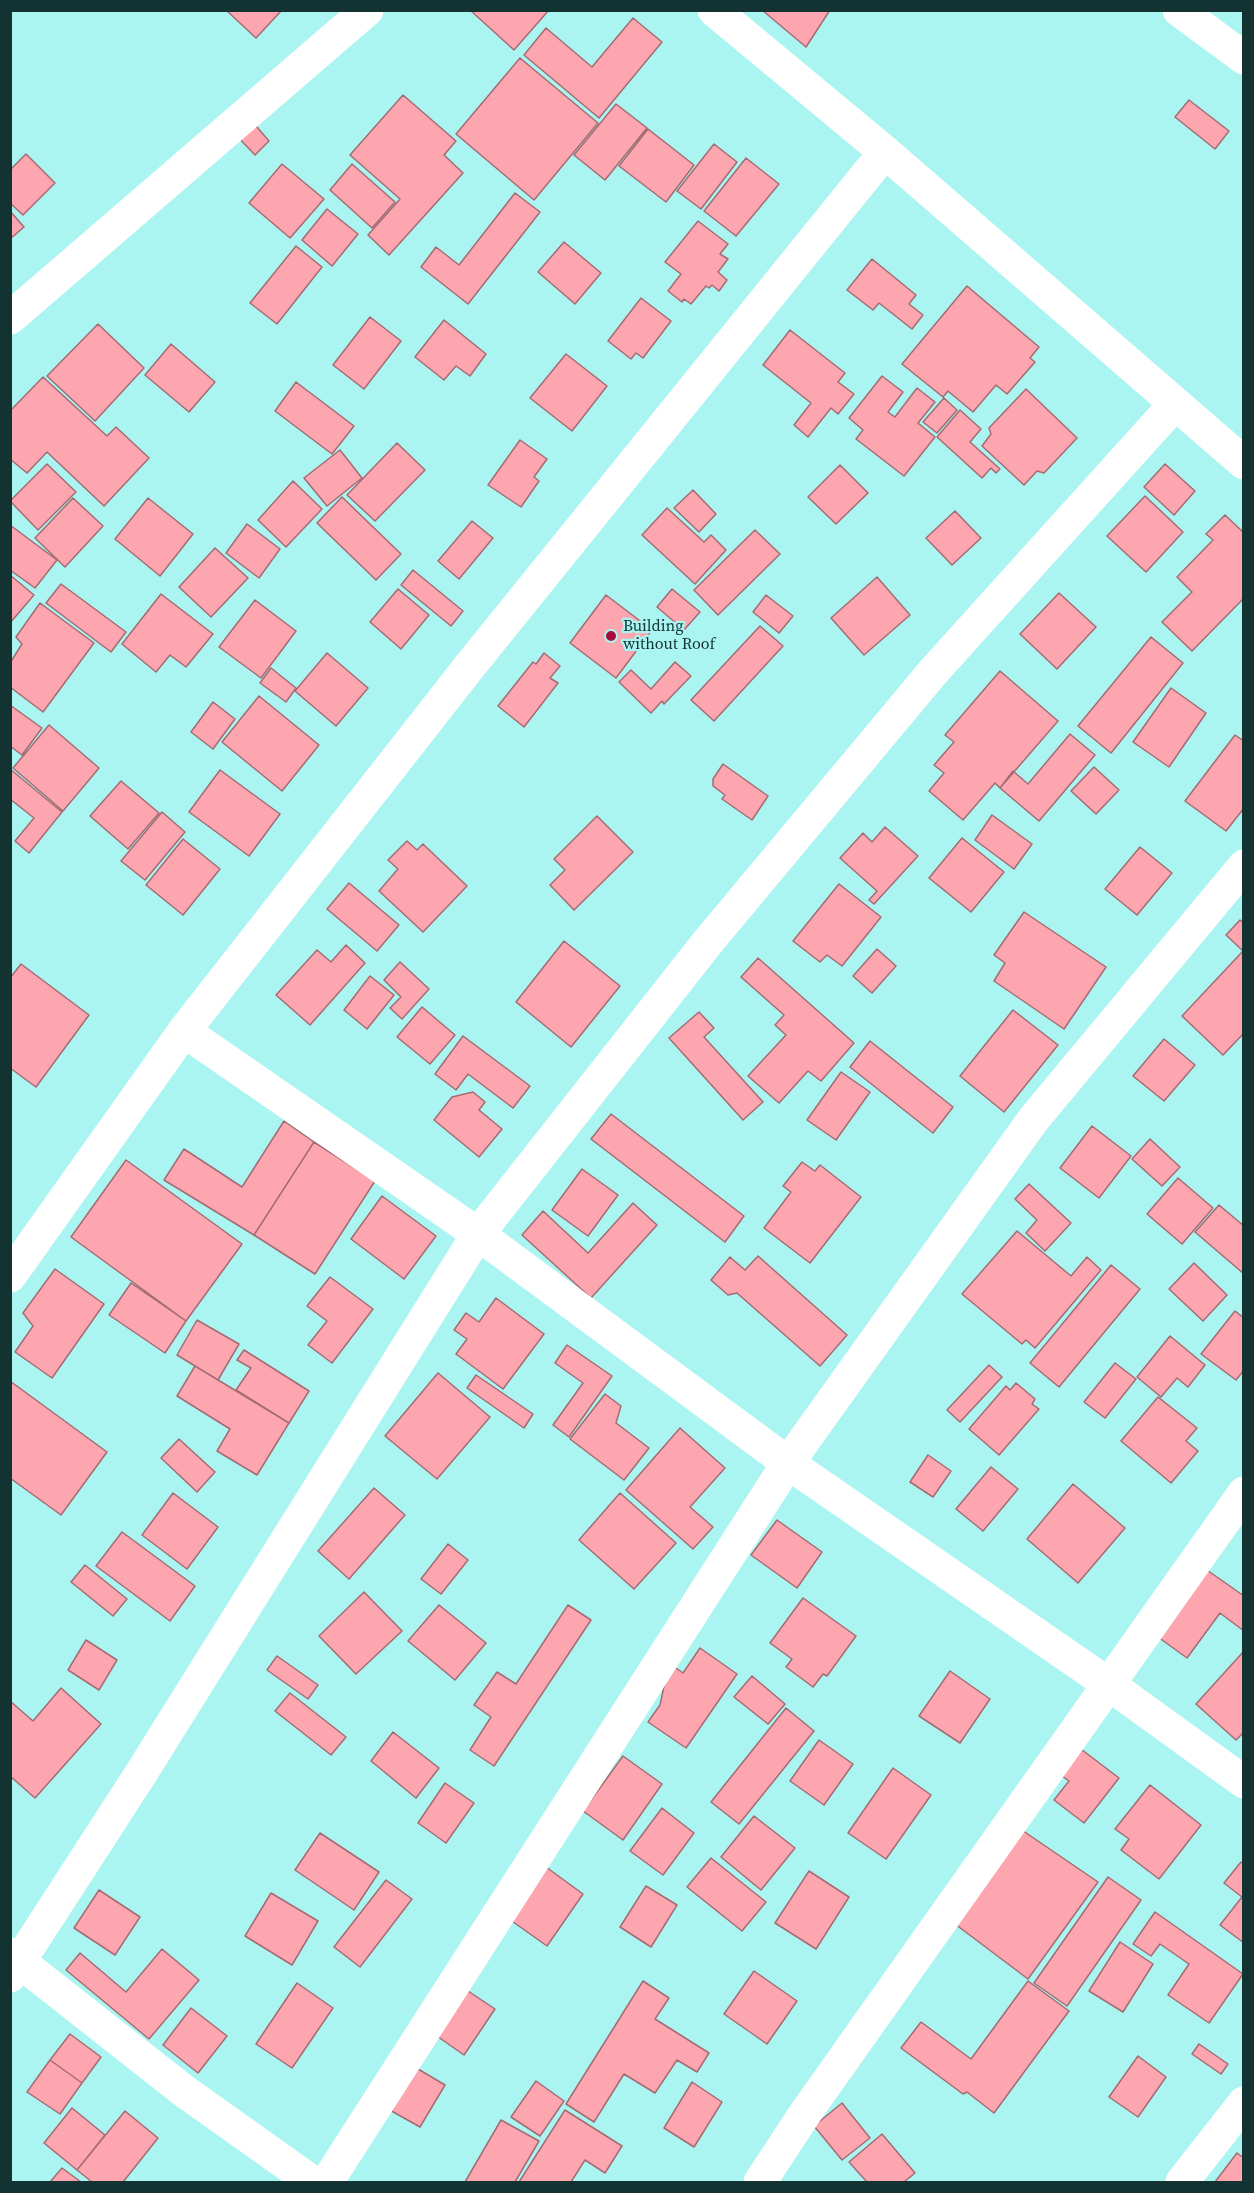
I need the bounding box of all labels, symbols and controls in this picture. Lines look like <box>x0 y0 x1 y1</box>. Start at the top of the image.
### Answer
place label: Building without Roof <box>623 617 715 655</box>
marker: Building without Roof <box>604 629 618 643</box>

